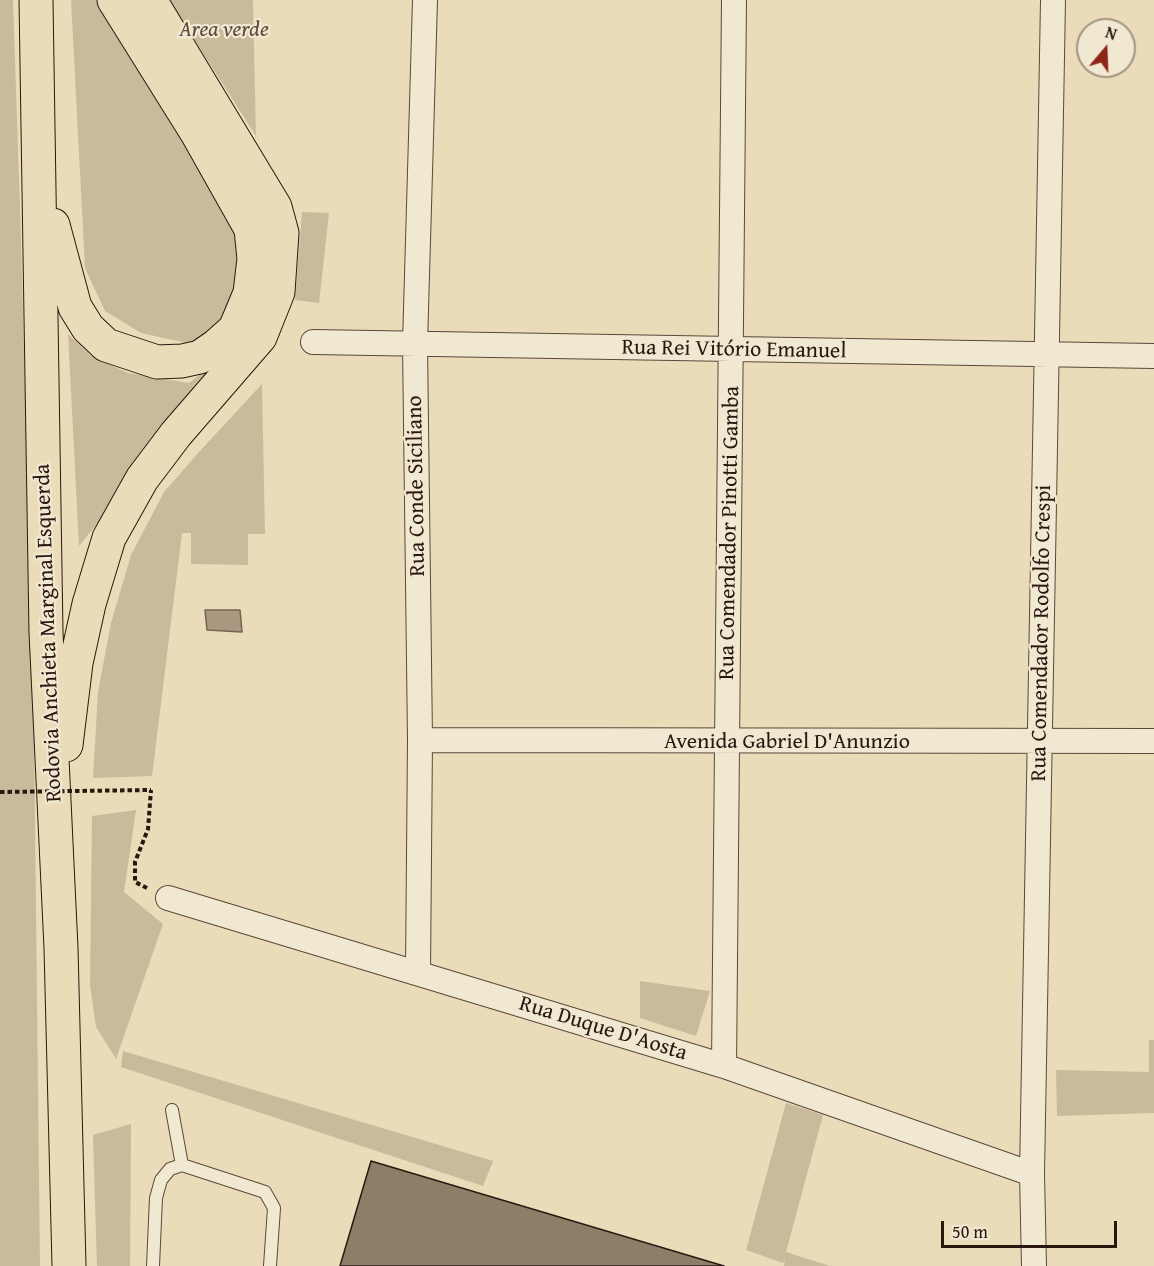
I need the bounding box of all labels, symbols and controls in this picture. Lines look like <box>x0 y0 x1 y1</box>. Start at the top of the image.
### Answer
park label: Area verde <box>179 17 269 43</box>
north arrow <box>1076 18 1136 78</box>
text: N <box>1102 20 1120 46</box>
street label: Rua Rei Vitório Emanuel <box>621 335 847 365</box>
street label: Rua Comendador Pinotti Gamba <box>714 386 746 680</box>
street label: Rua Conde Siciliano <box>402 395 432 577</box>
street label: Rodovia Anchieta Marginal Esquerda <box>30 463 68 803</box>
street label: Rua Comendador Rodolfo Crespi <box>1026 484 1058 782</box>
street label: Avenida Gabriel D'Anunzio <box>664 729 910 755</box>
street label: Rua Duque D'Aosta <box>516 991 690 1067</box>
scale bar <box>944 1209 1120 1247</box>
text: 50 m <box>952 1218 988 1245</box>

